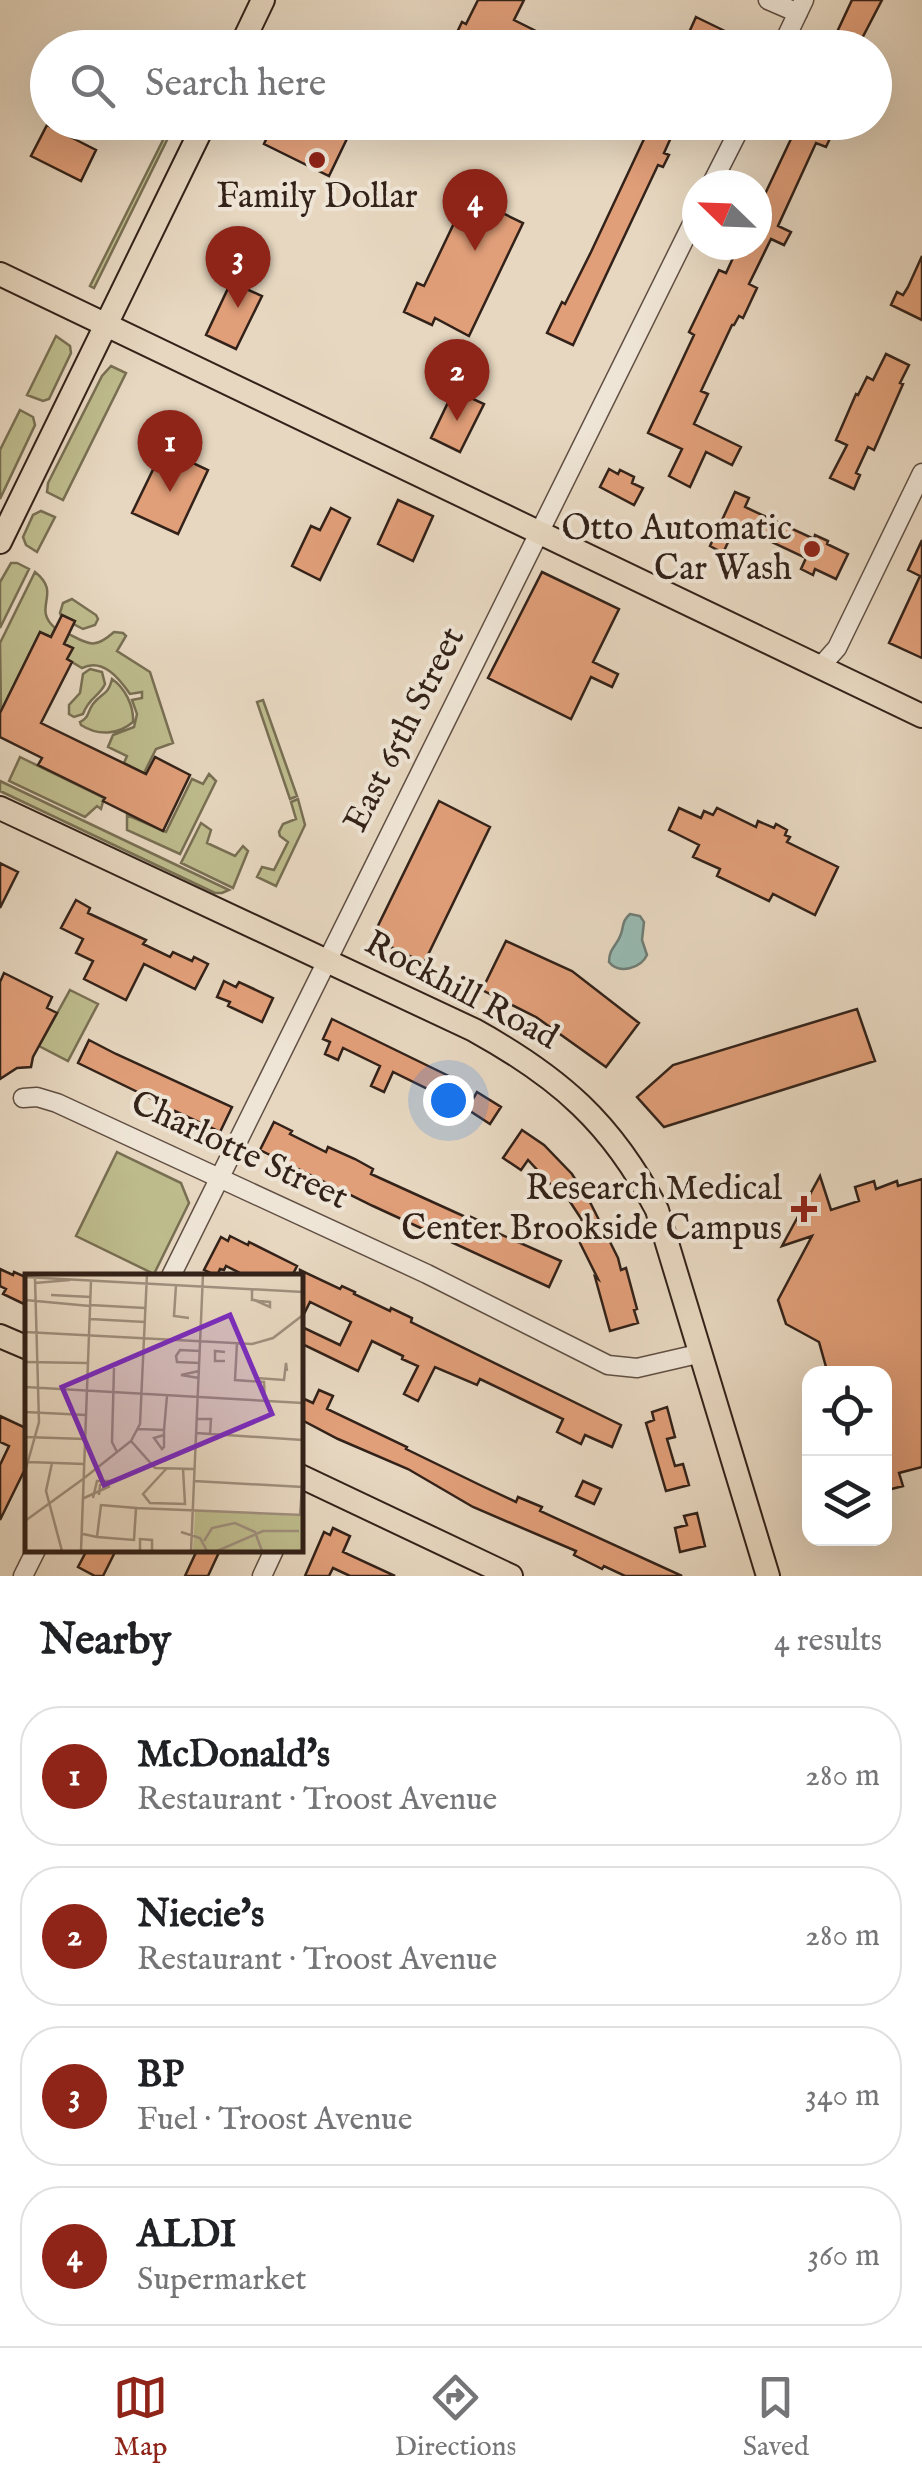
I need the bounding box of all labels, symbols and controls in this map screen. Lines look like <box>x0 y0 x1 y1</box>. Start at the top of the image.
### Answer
search box <box>30 30 892 140</box>
icon: search <box>65 58 120 113</box>
text: Search here <box>145 61 326 109</box>
marker: Family Dollar <box>306 149 328 171</box>
pin: 4 <box>442 168 508 251</box>
north arrow <box>682 170 772 260</box>
place label: Family Dollar <box>216 175 418 220</box>
pin: 3 <box>206 226 270 308</box>
pin: 2 <box>424 338 490 421</box>
pin: 1 <box>138 410 202 492</box>
place label: Otto Automatic Car Wash <box>562 507 792 592</box>
marker: Otto Automatic Car Wash <box>801 538 823 560</box>
street label: East 65th Street <box>334 620 476 840</box>
street label: Rockhill Road <box>356 921 566 1061</box>
your location <box>423 1075 474 1126</box>
street label: Charlotte Street <box>123 1081 355 1221</box>
place label: Research Medical Center Brookside Campus <box>401 1167 782 1252</box>
marker: Research Medical Center Brookside Campus <box>791 1196 817 1222</box>
inset map <box>25 1274 302 1551</box>
map controls <box>802 1366 892 1546</box>
button: locate <box>802 1366 892 1456</box>
button: layers <box>802 1456 892 1546</box>
text: Nearby <box>40 1615 171 1668</box>
text: 4 results <box>774 1621 882 1662</box>
text: McDonald's <box>137 1732 330 1780</box>
text: 1 <box>69 1756 80 1797</box>
text: 280 m <box>805 1756 880 1797</box>
text: Restaurant · Troost Avenue <box>137 1780 497 1821</box>
text: Niecie's <box>137 1892 264 1940</box>
text: 2 <box>67 1916 82 1957</box>
text: 280 m <box>805 1916 880 1957</box>
text: Restaurant · Troost Avenue <box>137 1940 497 1981</box>
text: BP <box>137 2052 184 2100</box>
text: 3 <box>69 2076 80 2117</box>
text: 340 m <box>805 2076 880 2117</box>
text: Fuel · Troost Avenue <box>137 2100 412 2141</box>
text: ALDI <box>137 2212 236 2260</box>
text: 4 <box>67 2236 82 2277</box>
text: 360 m <box>807 2236 880 2277</box>
text: Supermarket <box>137 2260 307 2301</box>
tab: Map <box>113 2370 168 2465</box>
tab: Directions <box>394 2370 516 2465</box>
tab: Saved <box>743 2370 809 2465</box>

